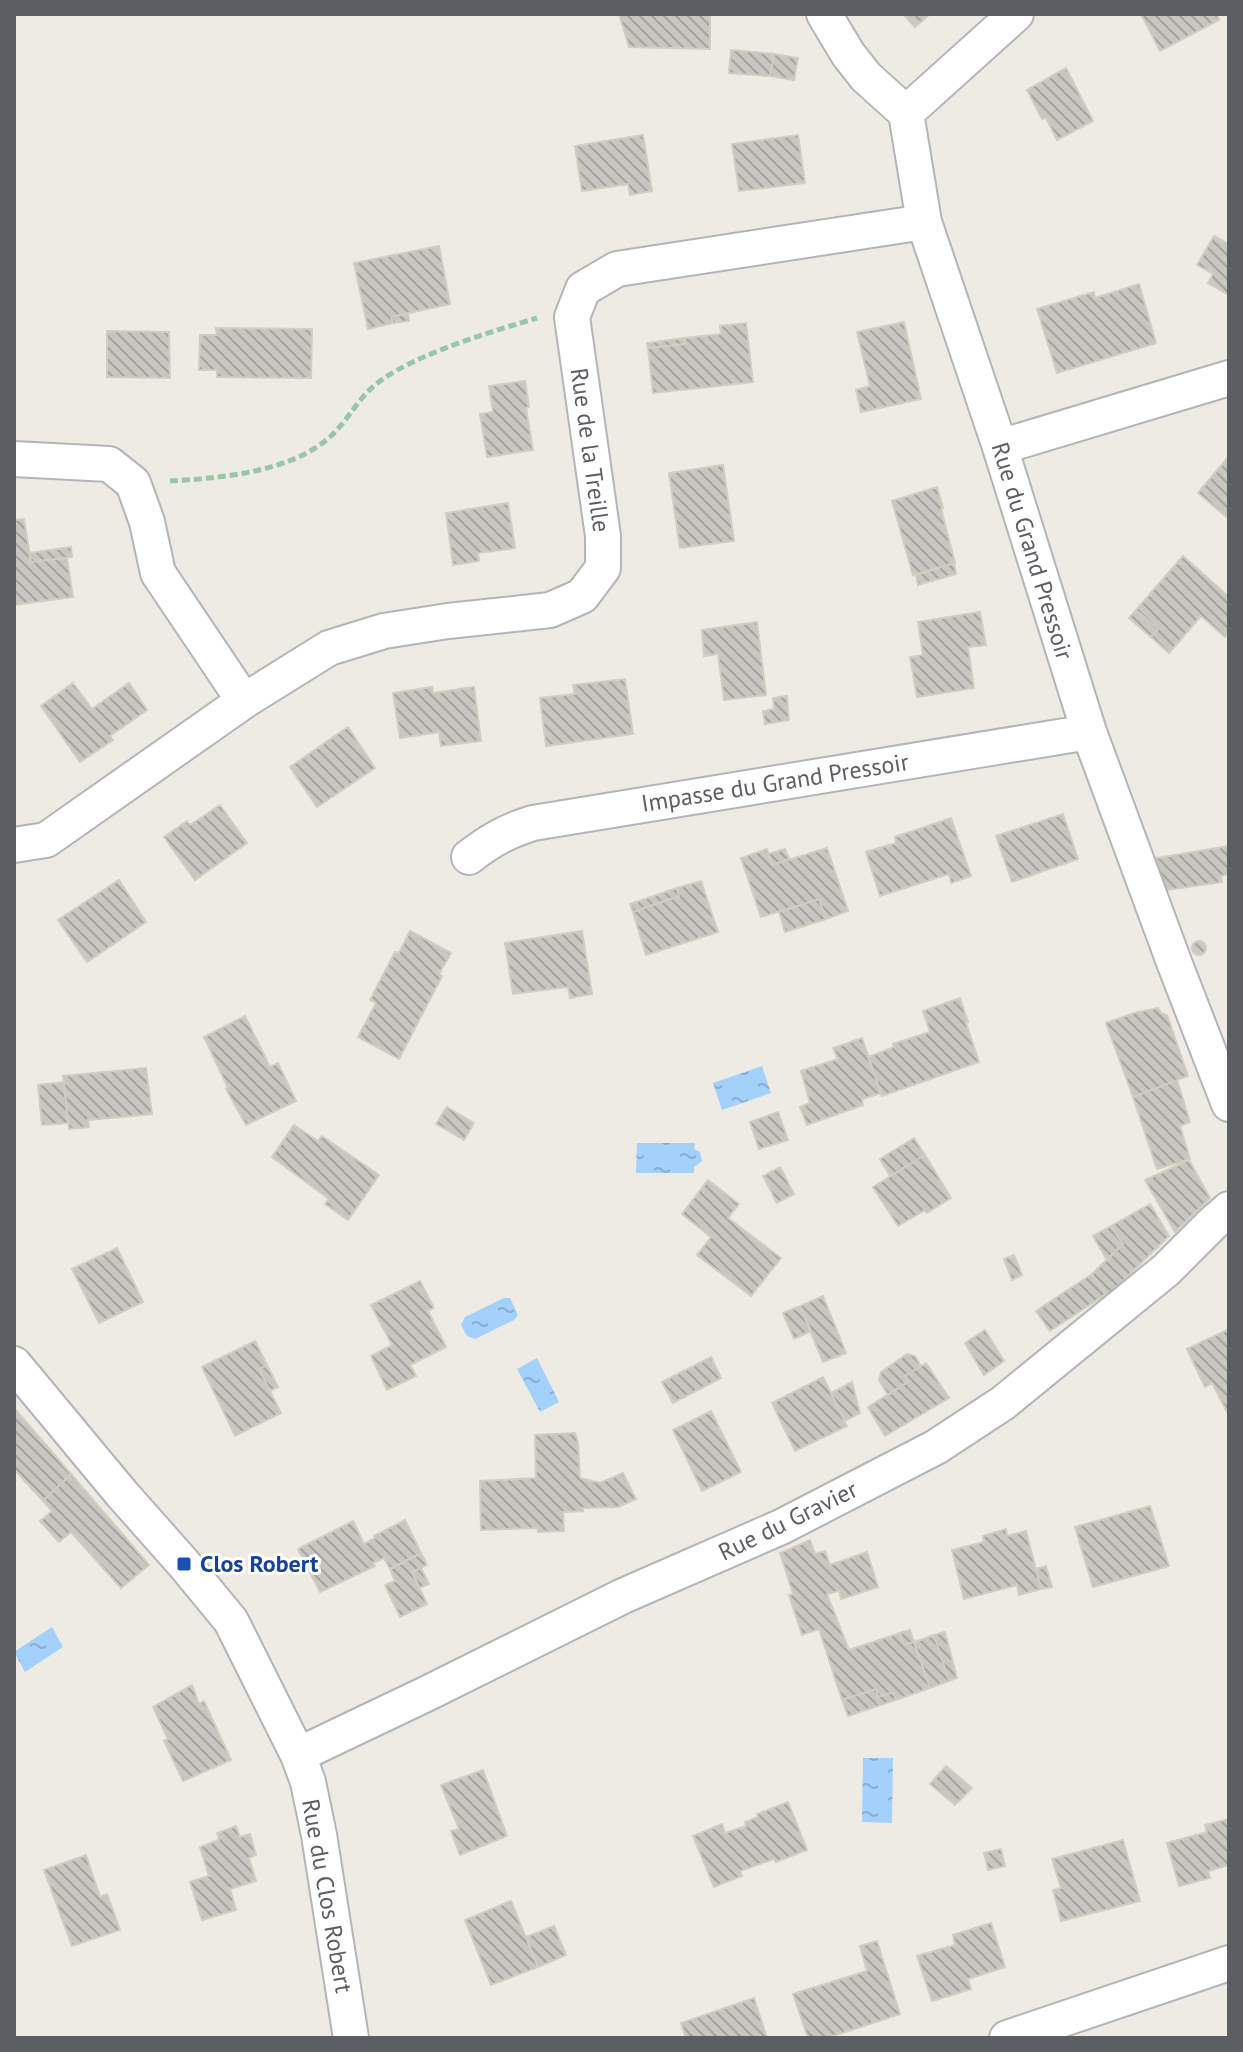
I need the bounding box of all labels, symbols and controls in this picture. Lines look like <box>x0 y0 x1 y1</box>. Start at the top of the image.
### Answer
street label: Rue de la Treille <box>564 366 617 534</box>
street label: Rue du Grand Pressoir <box>985 438 1080 663</box>
street label: Impasse du Grand Pressoir <box>639 746 911 819</box>
street label: Rue du Gravier <box>713 1474 862 1568</box>
place label: Clos Robert <box>200 1548 319 1579</box>
marker: Clos Robert <box>175 1555 193 1573</box>
street label: Rue du Clos Robert <box>295 1797 360 1995</box>

